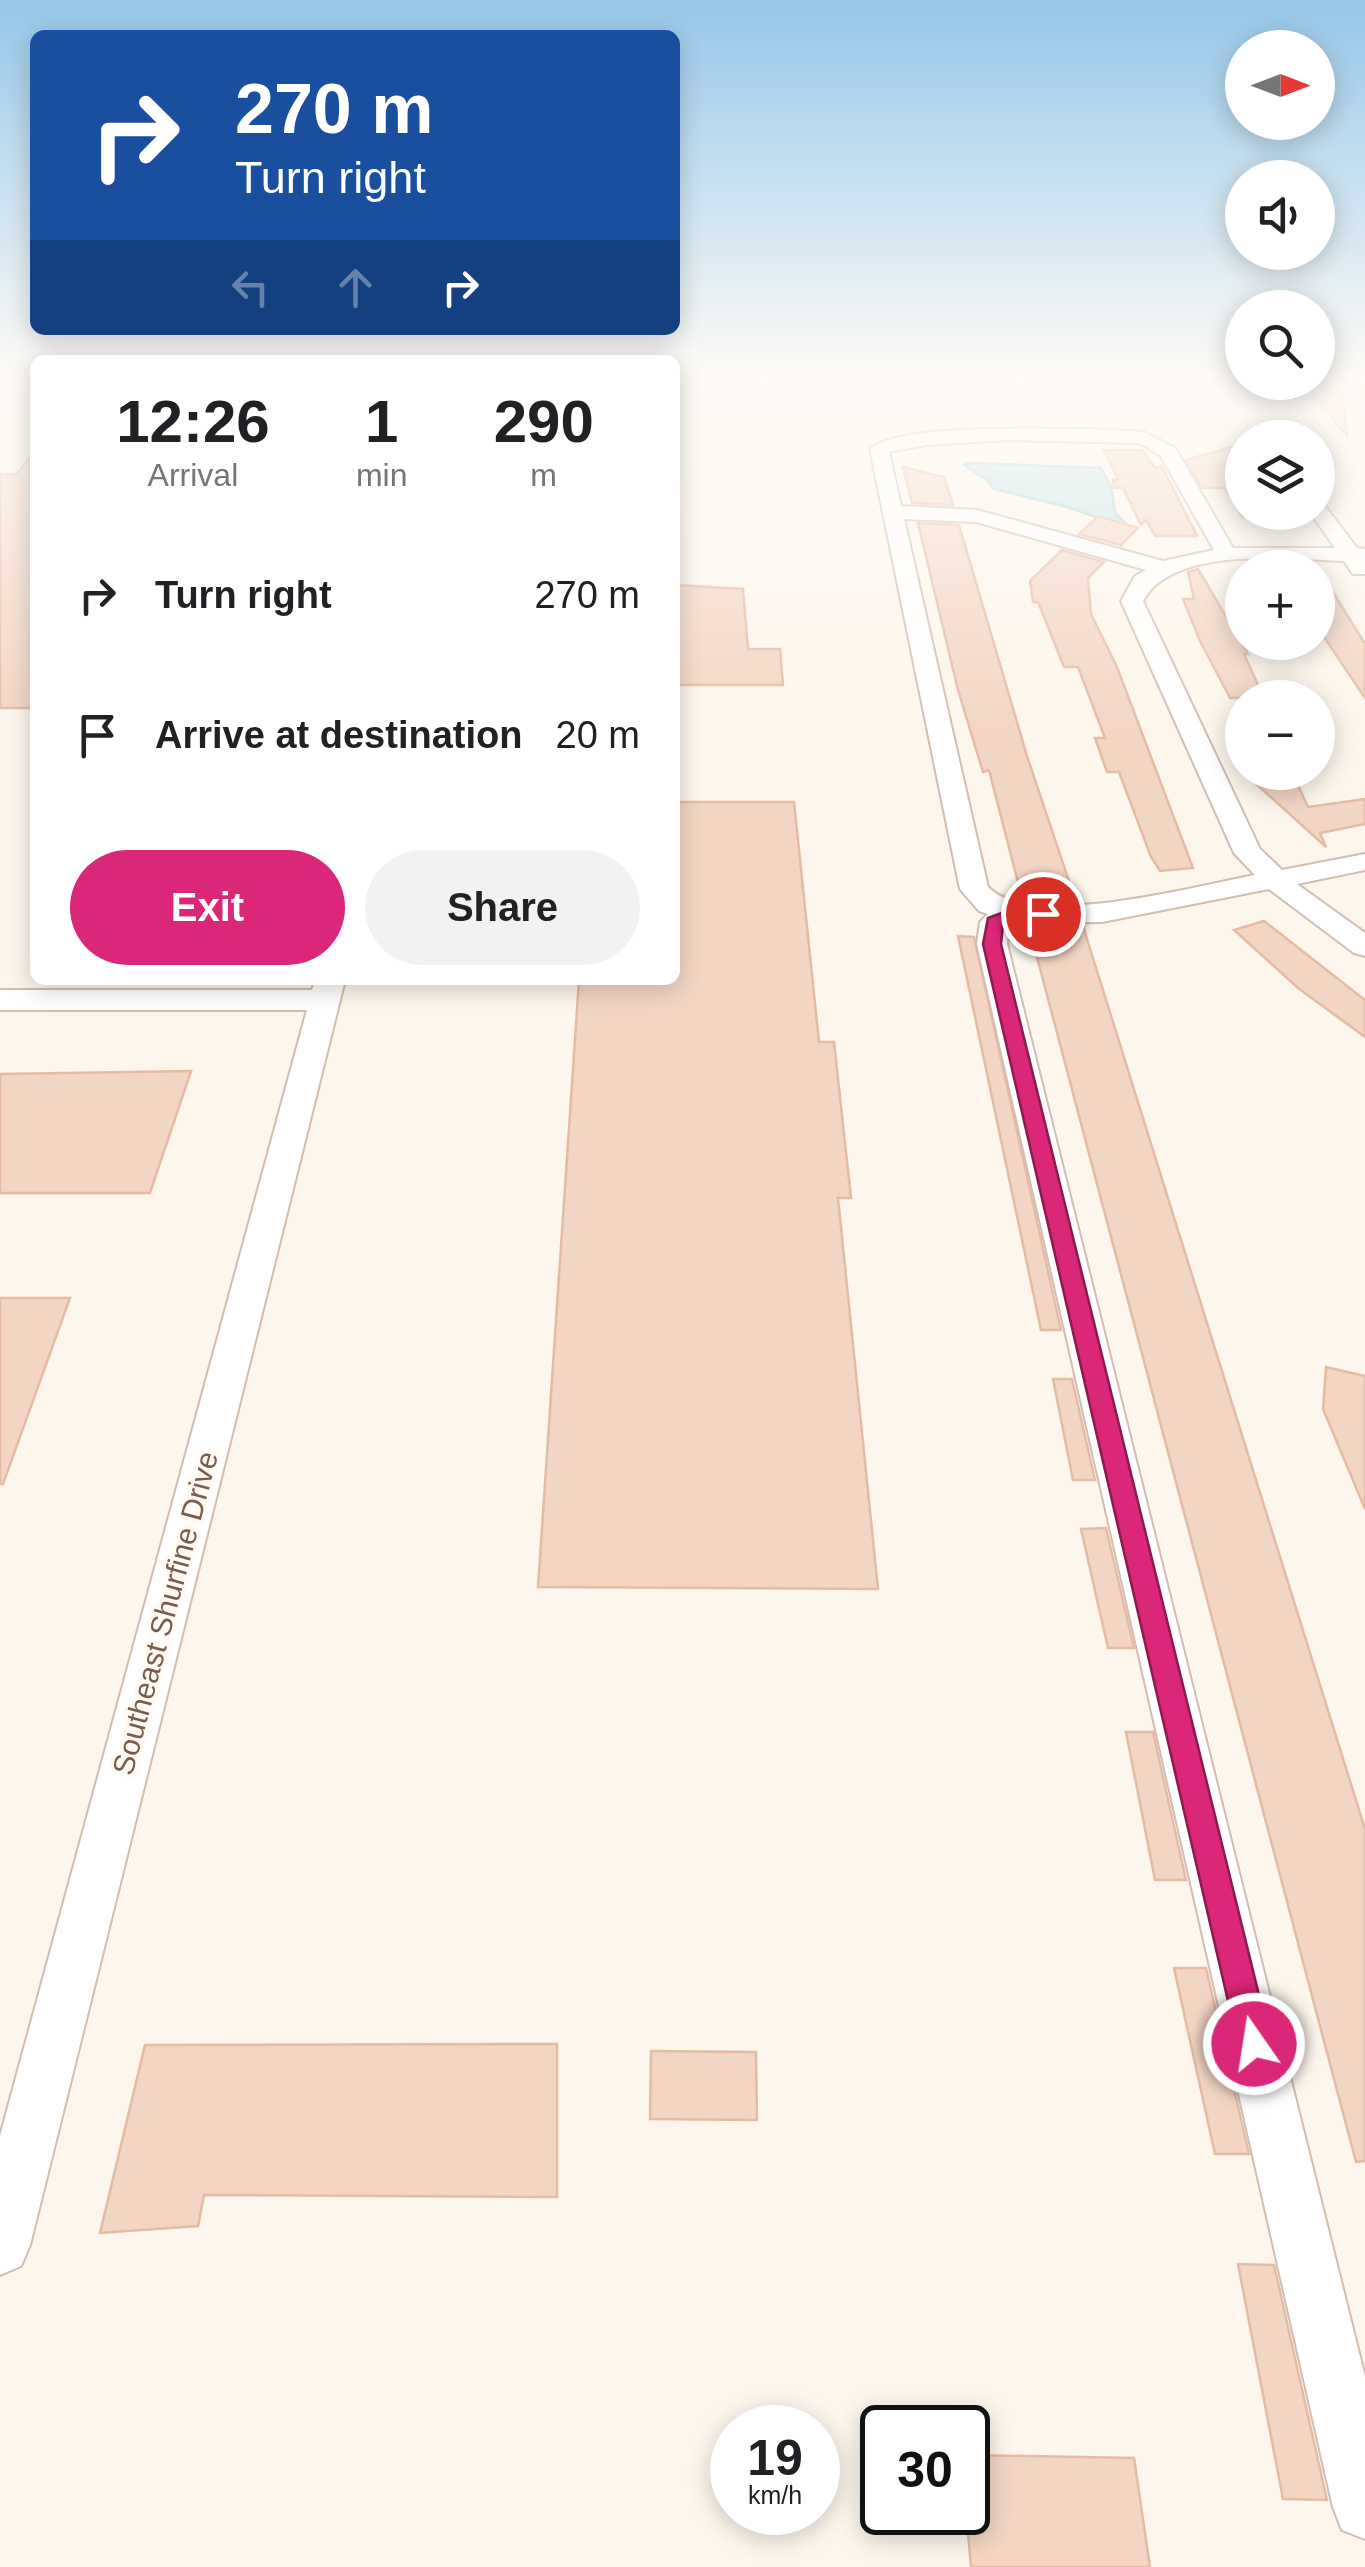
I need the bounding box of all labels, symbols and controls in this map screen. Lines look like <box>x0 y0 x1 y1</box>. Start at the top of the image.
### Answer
north arrow <box>1225 30 1335 140</box>
map controls <box>1225 30 1335 790</box>
icon: right <box>70 70 200 200</box>
text: 270 m <box>235 70 433 148</box>
text: Turn right <box>235 152 426 203</box>
button: sound <box>1225 160 1335 270</box>
icon: left <box>223 260 278 315</box>
icon: ahead <box>328 260 383 315</box>
icon: right <box>433 260 488 315</box>
button: search <box>1225 290 1335 400</box>
text: 12:26 <box>116 388 270 455</box>
text: 1 <box>365 388 398 455</box>
text: 290 <box>494 388 594 455</box>
button: layers <box>1225 420 1335 530</box>
text: Arrival <box>148 457 238 493</box>
text: min <box>356 457 407 493</box>
text: m <box>530 457 557 493</box>
button: + <box>1225 550 1335 660</box>
icon: right <box>70 568 125 623</box>
text: Turn right <box>155 574 332 616</box>
text: 270 m <box>534 574 640 616</box>
button: − <box>1225 680 1335 790</box>
icon: arrive <box>70 708 125 763</box>
text: Arrive at destination <box>155 714 522 756</box>
text: 20 m <box>556 714 640 756</box>
button: Exit <box>70 850 345 965</box>
button: Share <box>365 850 640 965</box>
pin <box>1001 872 1086 957</box>
icon: arrive <box>1016 887 1071 942</box>
street label: Southeast Shurfine Drive <box>106 1448 224 1778</box>
position arrow <box>1202 1992 1306 2096</box>
speed limit sign: 30 <box>860 2405 990 2535</box>
text: 19 <box>747 2430 803 2486</box>
text: km/h <box>748 2481 802 2509</box>

